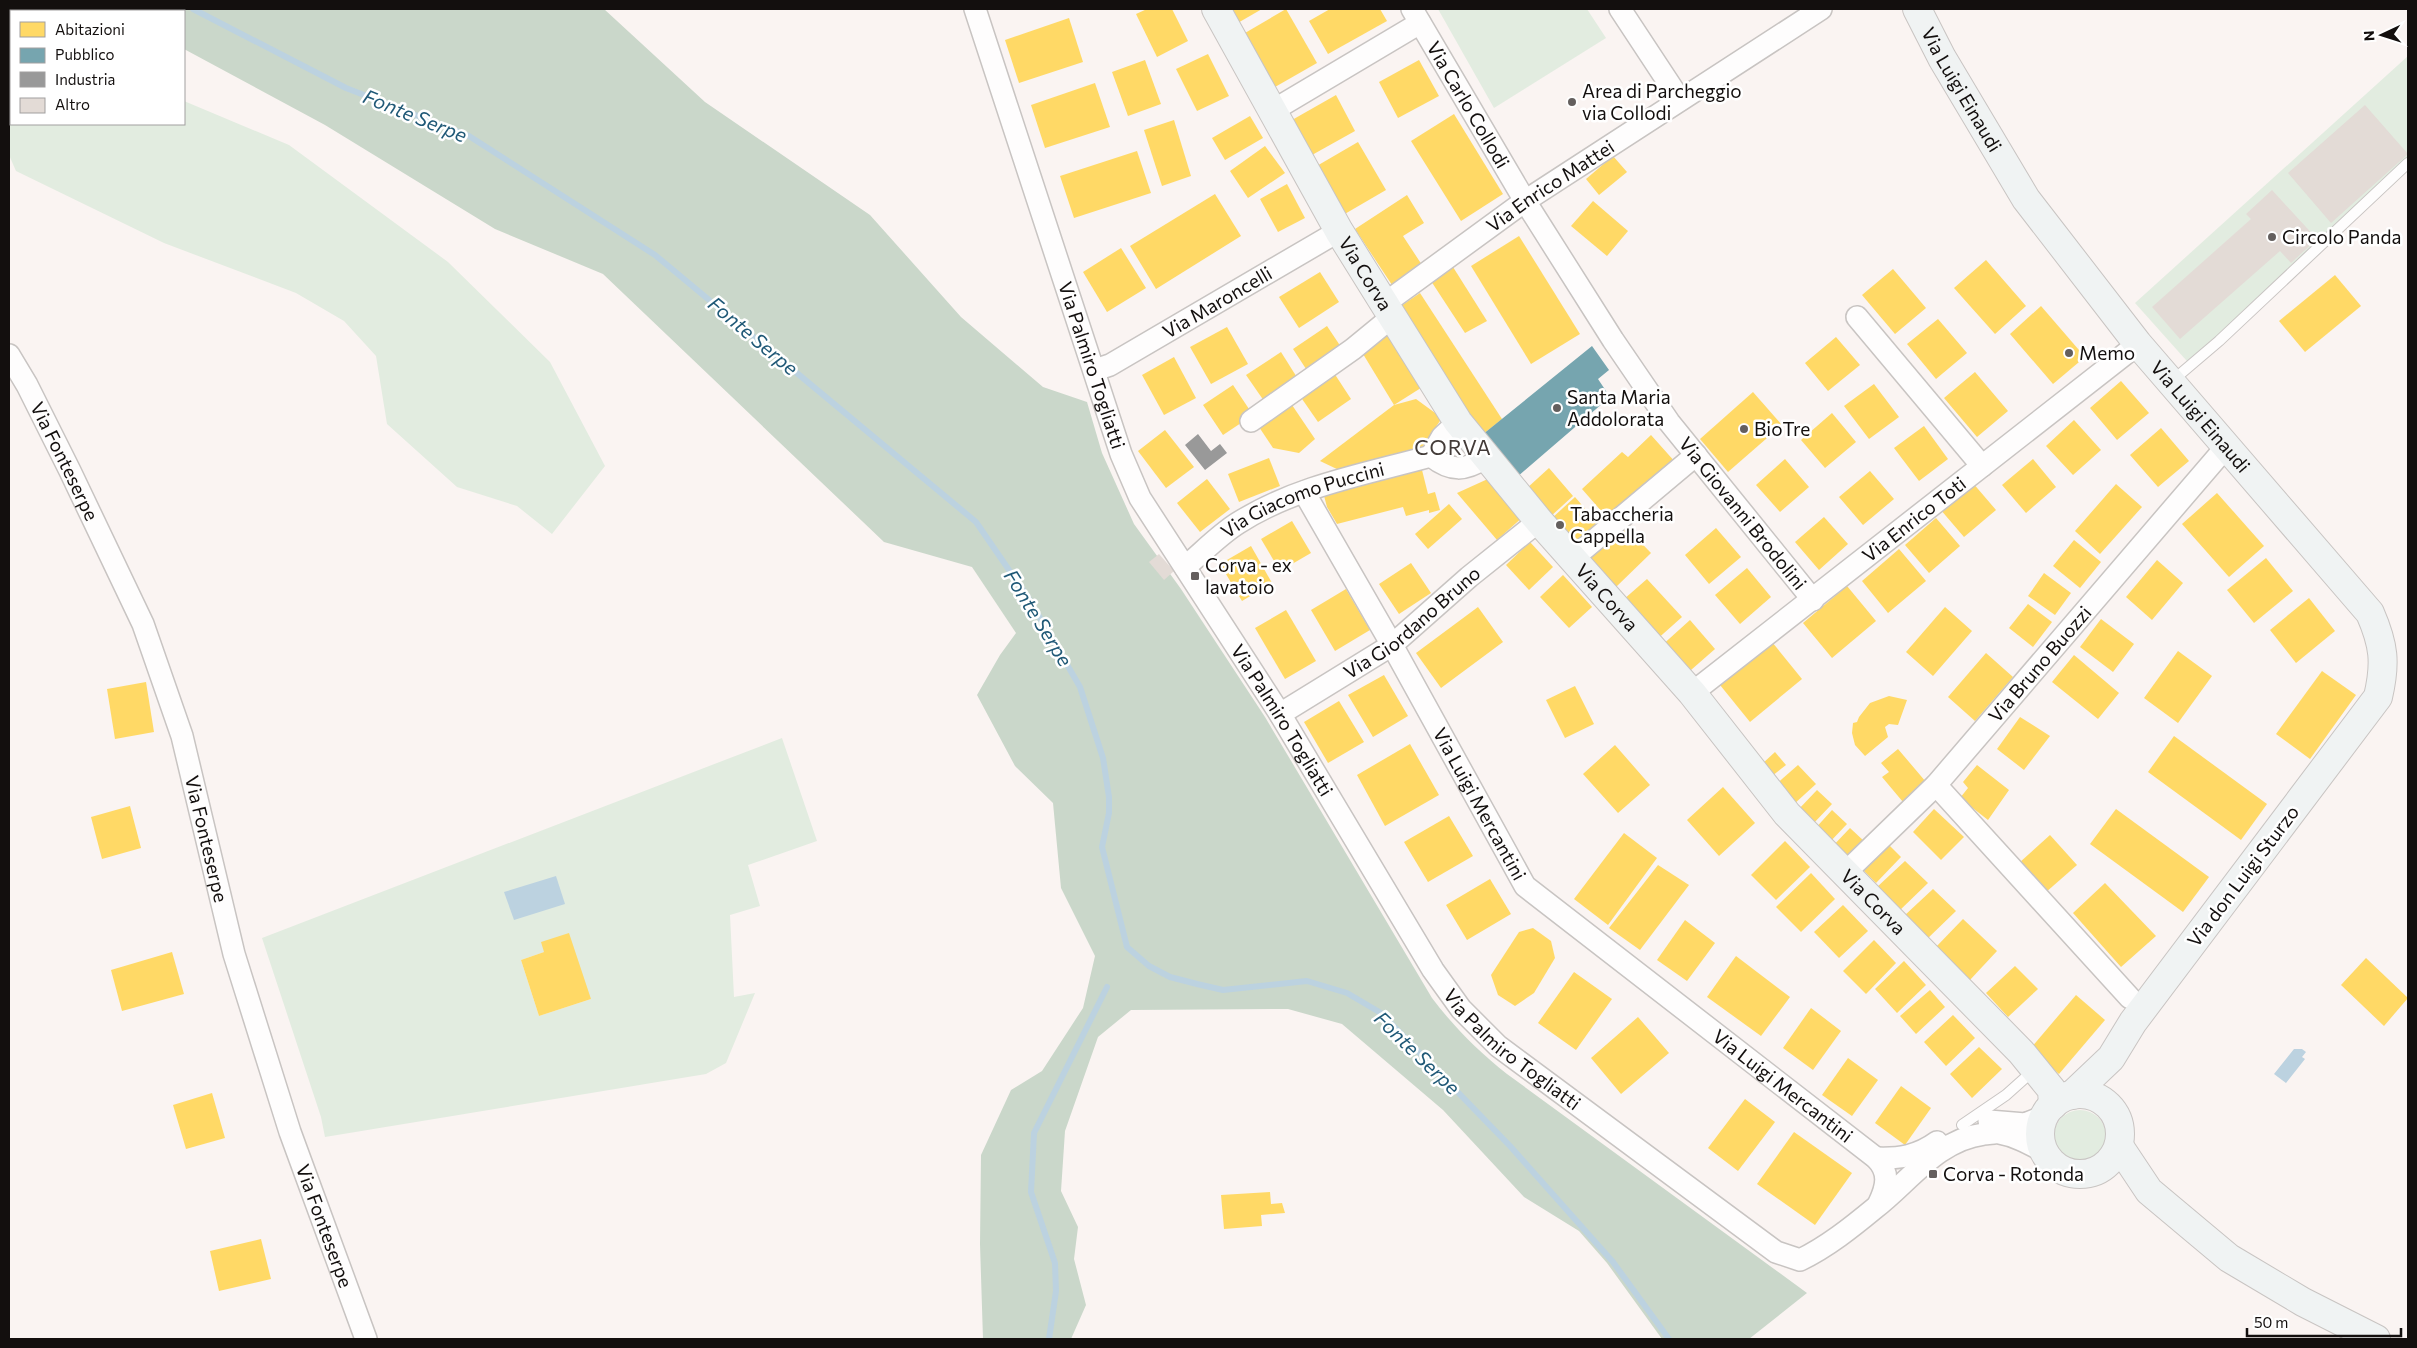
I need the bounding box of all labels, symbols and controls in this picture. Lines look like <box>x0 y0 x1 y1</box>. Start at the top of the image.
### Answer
legend <box>10 10 185 125</box>
north arrow <box>2357 10 2407 60</box>
text: Abitazioni <box>55 20 125 38</box>
street label: Via Luigi Einaudi <box>1917 23 2007 156</box>
text: N <box>2360 30 2377 42</box>
street label: Via Carlo Collodi <box>1423 37 1515 172</box>
text: Pubblico <box>55 45 115 63</box>
text: Industria <box>55 70 115 88</box>
place label: Area di Parcheggio via Collodi <box>1582 79 1742 124</box>
water label: Fonte Serpe <box>360 83 471 147</box>
text: Altro <box>55 95 90 113</box>
marker: Area di Parcheggio via Collodi <box>1566 96 1578 108</box>
street label: Via Enrico Mattei <box>1482 134 1618 236</box>
place label: Circolo Panda <box>2282 225 2401 248</box>
marker: Circolo Panda <box>2266 231 2278 243</box>
street label: Via Corva <box>1334 232 1398 315</box>
street label: Via Maroncelli <box>1158 261 1276 343</box>
street label: Via Palmiro Togliatti <box>1054 279 1131 452</box>
water label: Fonte Serpe <box>704 291 804 380</box>
place label: Memo <box>2079 341 2135 364</box>
marker: Memo <box>2063 347 2075 359</box>
street label: Via Luigi Einaudi <box>2146 355 2255 477</box>
place label: Santa Maria Addolorata <box>1567 385 1671 430</box>
street label: Via Fonteserpe <box>26 398 104 524</box>
marker: Santa Maria Addolorata <box>1551 402 1563 414</box>
place label: BioTre <box>1754 417 1810 440</box>
marker: BioTre <box>1738 423 1750 435</box>
street label: Via Giovanni Brodolini <box>1675 432 1812 594</box>
district label: CORVA <box>1414 434 1492 459</box>
street label: Via Giacomo Puccini <box>1216 457 1387 542</box>
street label: Via Enrico Toti <box>1857 471 1970 566</box>
place label: Tabaccheria Cappella <box>1570 502 1674 547</box>
marker: Tabaccheria Cappella <box>1554 519 1566 531</box>
place label: Corva - ex lavatoio <box>1205 553 1292 598</box>
street label: Via Corva <box>1571 558 1644 636</box>
street label: Via Giordano Bruno <box>1339 561 1484 683</box>
water label: Fonte Serpe <box>1000 565 1078 671</box>
marker: Corva - ex lavatoio <box>1189 570 1201 582</box>
street label: Via Bruno Buozzi <box>1983 601 2096 727</box>
street label: Via Palmiro Togliatti <box>1227 640 1338 800</box>
street label: Via Luigi Mercantini <box>1429 723 1531 884</box>
street label: Via Fonteserpe <box>181 773 233 904</box>
street label: Via don Luigi Sturzo <box>2182 800 2303 951</box>
street label: Via Corva <box>1836 864 1911 939</box>
street label: Via Palmiro Togliatti <box>1439 984 1585 1114</box>
water label: Fonte Serpe <box>1370 1006 1466 1099</box>
street label: Via Luigi Mercantini <box>1709 1024 1858 1147</box>
street label: Via Fonteserpe <box>292 1161 358 1290</box>
place label: Corva - Rotonda <box>1943 1162 2084 1185</box>
marker: Corva - Rotonda <box>1927 1168 1939 1180</box>
scale bar <box>2247 1306 2401 1338</box>
text: 50 m <box>2254 1313 2288 1331</box>

